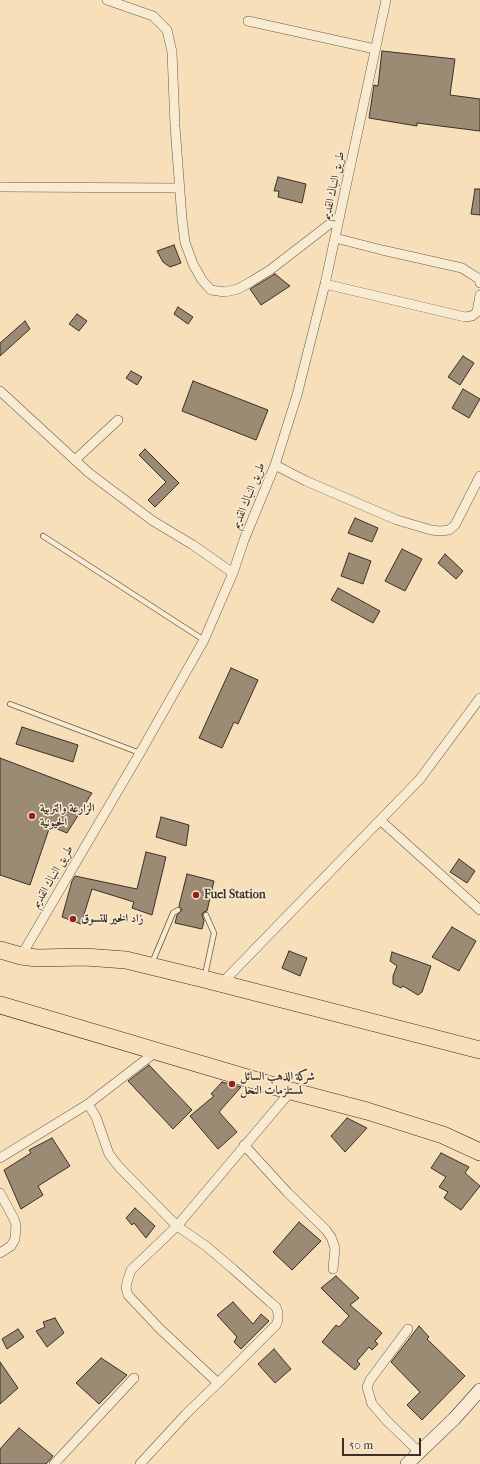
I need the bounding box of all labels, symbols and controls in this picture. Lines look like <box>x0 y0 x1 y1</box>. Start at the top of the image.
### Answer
street label: طريق النباك القديم <box>320 150 348 222</box>
street label: طريق النباك القديم <box>229 461 269 531</box>
place label: الزارعة والتربية الحيونية <box>40 802 95 830</box>
marker: الزارعة والتربية الحيونية <box>27 811 37 821</box>
street label: طريق النباك القديم <box>29 843 77 911</box>
place label: Fuel Station <box>204 888 266 902</box>
marker: Fuel Station <box>191 890 201 900</box>
place label: زاد الخير للتسوق <box>81 912 143 926</box>
marker: زاد الخير للتسوق <box>68 914 78 924</box>
place label: شركة الذهب السائل لمستلزمات النحل <box>240 1070 315 1098</box>
marker: شركة الذهب السائل لمستلزمات النحل <box>227 1079 237 1089</box>
scale bar <box>344 1430 423 1456</box>
text: 50 m <box>349 1438 373 1452</box>

